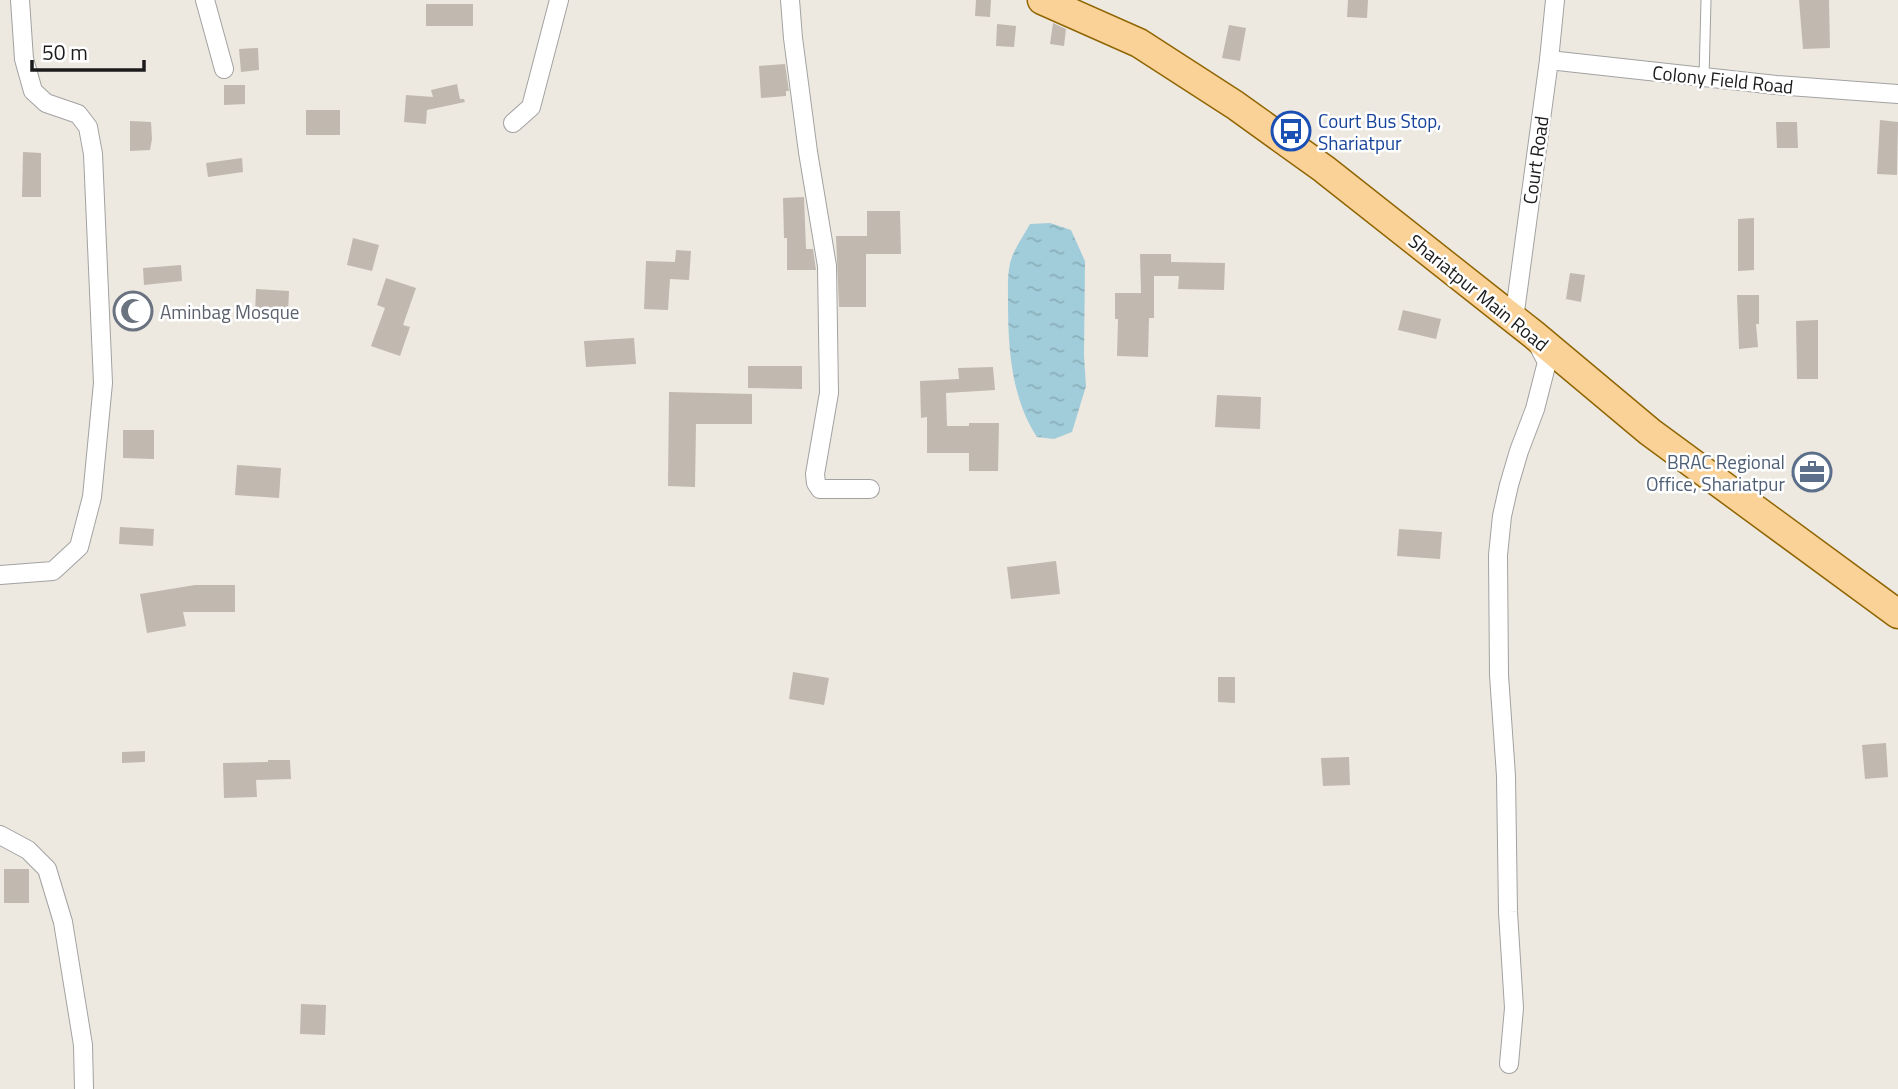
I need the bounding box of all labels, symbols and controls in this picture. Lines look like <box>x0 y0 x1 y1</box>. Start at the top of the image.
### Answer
scale bar <box>32 28 144 72</box>
text: 50 m <box>42 36 88 68</box>
street label: Colony Field Road <box>1651 57 1795 101</box>
place label: Court Bus Stop, Shariatpur <box>1318 106 1442 157</box>
bus stop icon: Court Bus Stop, Shariatpur <box>1270 110 1312 152</box>
street label: Court Road <box>1514 114 1556 206</box>
street label: Shariatpur Main Road <box>1403 226 1555 358</box>
mosque icon: Aminbag Mosque <box>112 290 154 332</box>
place label: Aminbag Mosque <box>160 297 299 326</box>
place label: BRAC Regional Office, Shariatpur <box>1646 447 1785 498</box>
office icon: BRAC Regional Office, Shariatpur <box>1791 451 1833 493</box>

